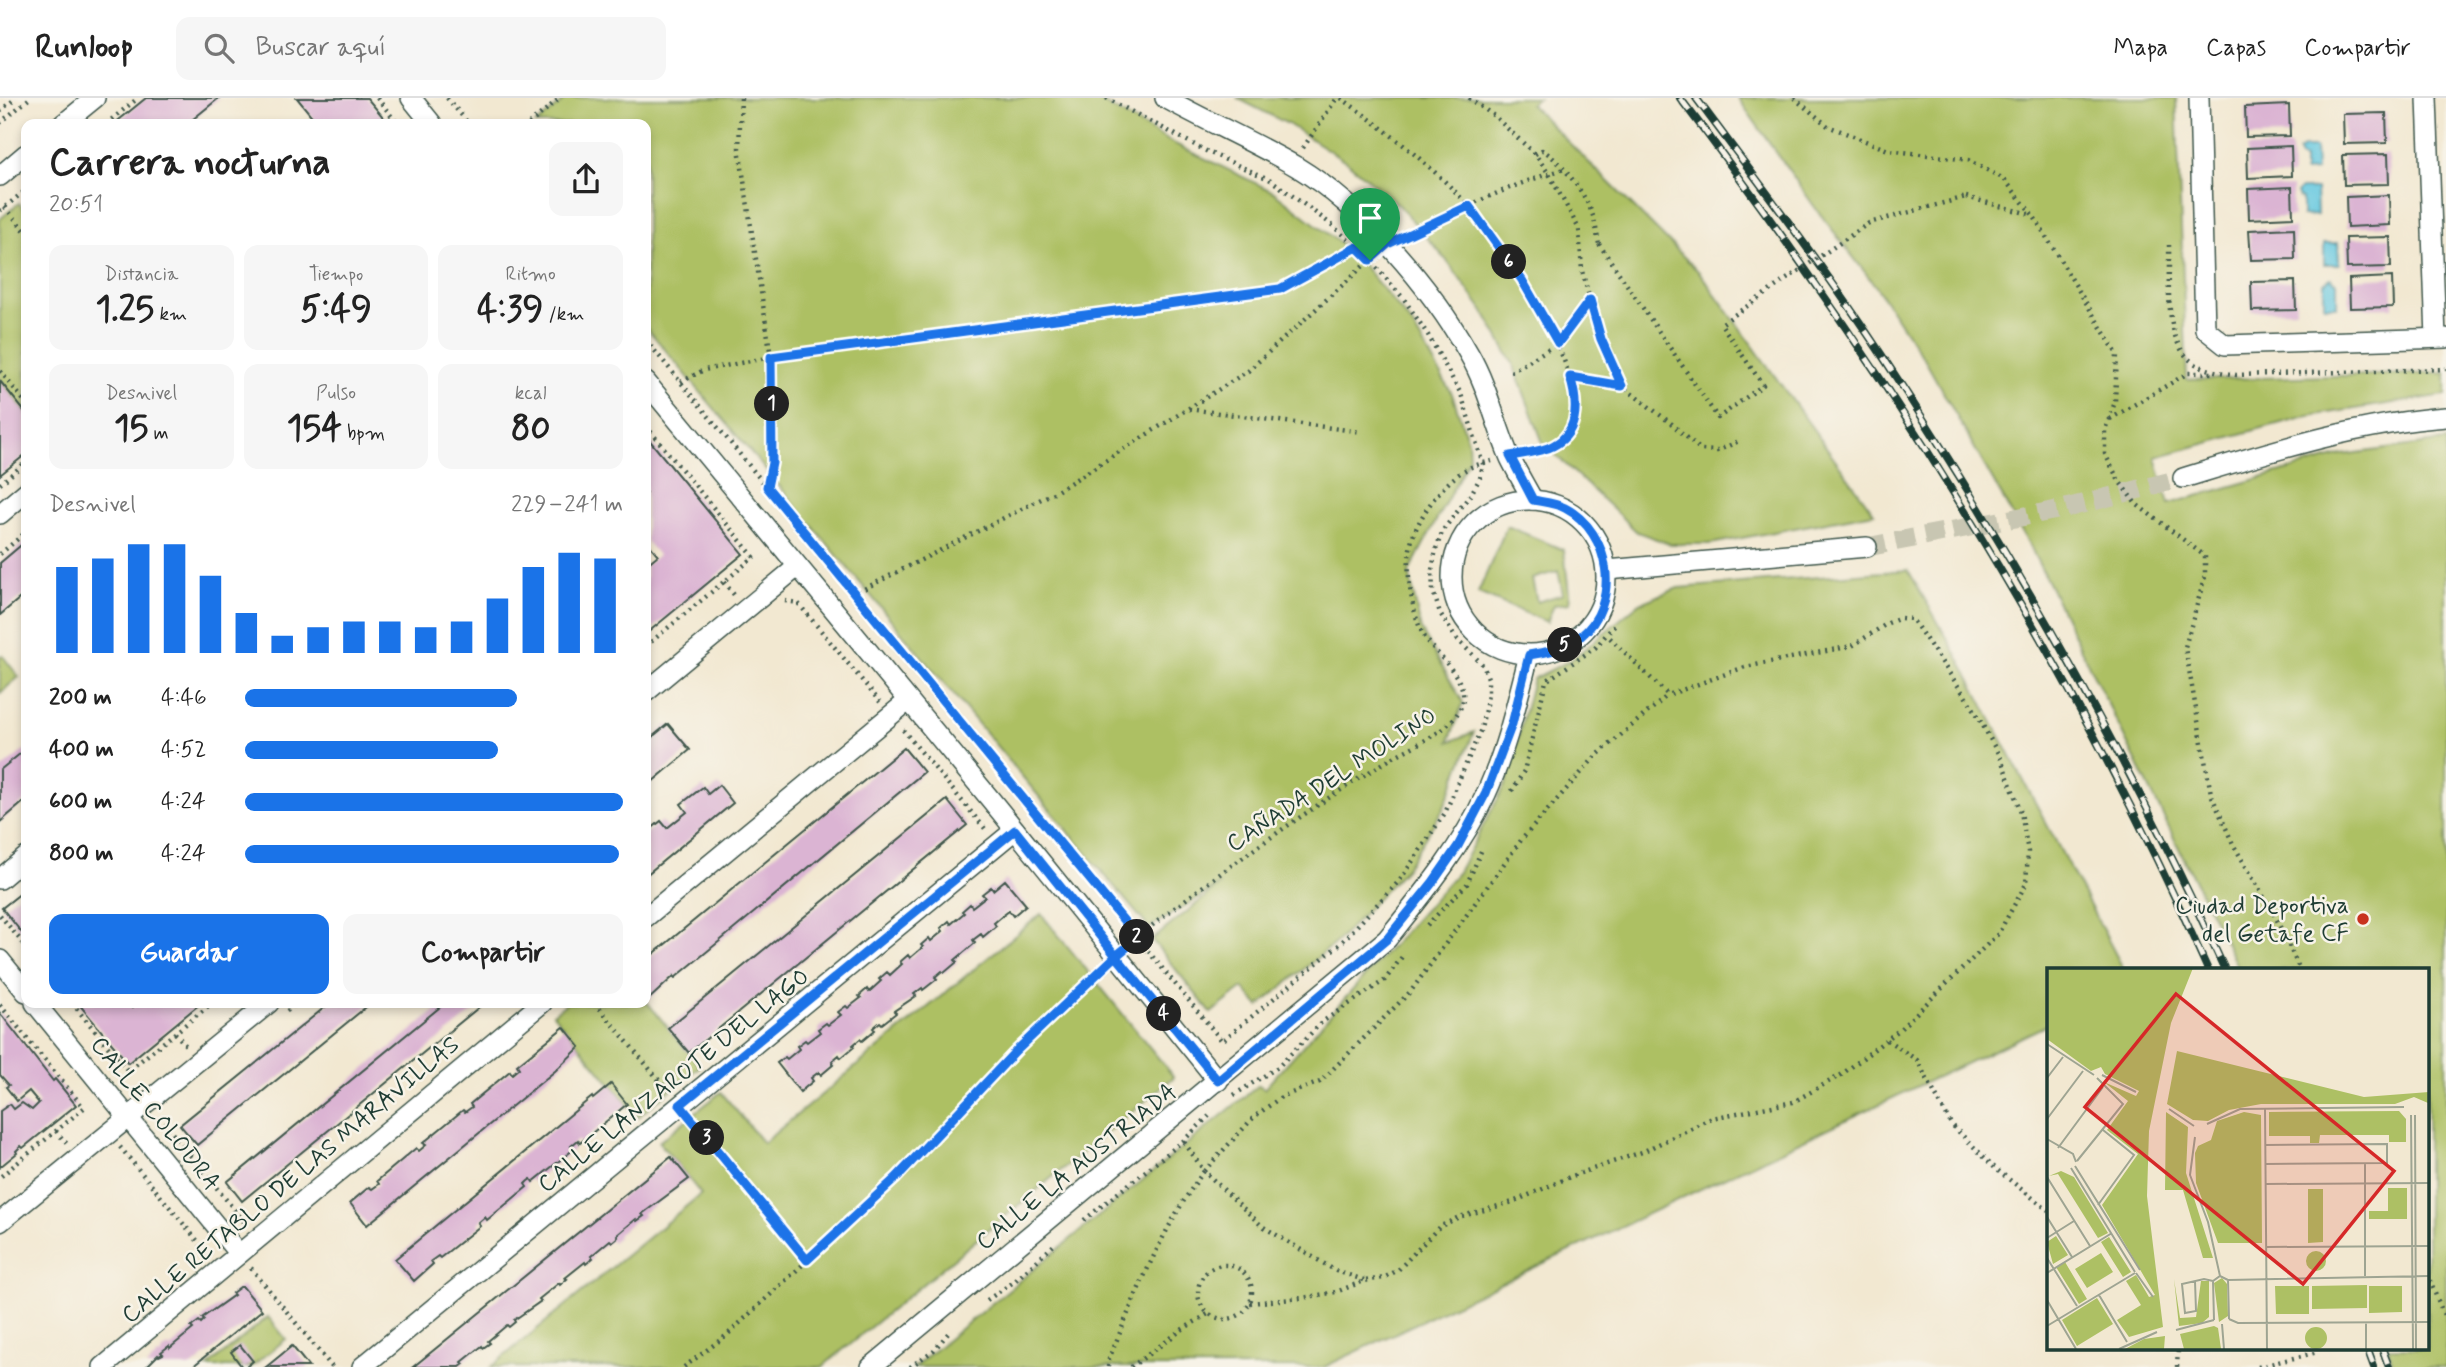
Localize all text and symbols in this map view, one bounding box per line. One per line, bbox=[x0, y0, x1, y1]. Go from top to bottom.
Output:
search box bbox=[176, 17, 666, 80]
text: Runloop bbox=[35, 26, 134, 70]
icon: search bbox=[200, 29, 238, 67]
text: Buscar aquí bbox=[256, 31, 386, 65]
text: Mapa bbox=[2113, 33, 2168, 64]
text: Capas bbox=[2206, 33, 2266, 64]
text: Compartir bbox=[2304, 33, 2411, 64]
text: Carrera nocturna bbox=[49, 139, 331, 188]
button: share bbox=[549, 142, 623, 216]
pin bbox=[1340, 188, 1400, 260]
text: 20:51 bbox=[49, 190, 103, 220]
icon: arrive bbox=[1351, 199, 1389, 237]
pin: 6 bbox=[1492, 244, 1526, 280]
text: 6 bbox=[1504, 249, 1513, 274]
text: Distancia bbox=[104, 262, 178, 287]
text: Tiempo bbox=[309, 262, 363, 287]
text: Ritmo bbox=[506, 262, 556, 287]
text: 1.25 bbox=[96, 287, 154, 333]
text: 5:49 bbox=[300, 287, 372, 333]
text: 4:39 bbox=[477, 287, 543, 333]
text: km bbox=[154, 302, 187, 327]
text: /km bbox=[543, 302, 584, 327]
text: Desnivel bbox=[105, 381, 177, 406]
text: Pulso bbox=[316, 381, 356, 406]
text: kcal bbox=[515, 381, 547, 406]
pin: 1 bbox=[754, 386, 790, 422]
text: 1 bbox=[767, 391, 776, 416]
text: 15 bbox=[114, 406, 148, 452]
text: 154 bbox=[287, 406, 342, 452]
text: 80 bbox=[511, 406, 551, 452]
text: m bbox=[148, 421, 169, 446]
text: bpm bbox=[342, 421, 385, 446]
text: Desnivel bbox=[49, 490, 136, 520]
text: 229–241 m bbox=[511, 490, 623, 520]
pin: 5 bbox=[1548, 628, 1582, 662]
text: 5 bbox=[1559, 632, 1570, 657]
text: 200 m bbox=[49, 683, 112, 713]
text: 4:46 bbox=[161, 683, 207, 713]
street label: CAÑADA DEL MOLINO bbox=[1221, 701, 1443, 860]
text: 400 m bbox=[49, 735, 114, 765]
text: 4:52 bbox=[161, 735, 206, 765]
text: 600 m bbox=[49, 787, 112, 817]
text: 4:24 bbox=[161, 787, 206, 817]
text: 800 m bbox=[49, 839, 113, 869]
text: 4:24 bbox=[161, 839, 206, 869]
place label: Ciudad Deportiva del Getafe CF bbox=[2175, 891, 2349, 950]
marker: Ciudad Deportiva del Getafe CF bbox=[2355, 911, 2371, 927]
button: Guardar bbox=[49, 914, 329, 994]
button: Compartir bbox=[343, 914, 623, 994]
pin: 2 bbox=[1120, 920, 1154, 954]
text: 2 bbox=[1132, 924, 1141, 949]
street label: CALLE LANZAROTE DEL LAGO bbox=[532, 962, 816, 1200]
inset map bbox=[2047, 968, 2428, 1350]
pin: 4 bbox=[1146, 996, 1182, 1032]
text: 4 bbox=[1158, 1001, 1169, 1026]
street label: CALLE RETABLO DE LAS MARAVILLAS bbox=[116, 1029, 466, 1331]
street label: CALLE COLODRA bbox=[83, 1030, 227, 1198]
street label: CALLE LA AUSTRIADA bbox=[970, 1077, 1184, 1258]
pin: 3 bbox=[690, 1121, 724, 1156]
text: 3 bbox=[702, 1125, 711, 1150]

